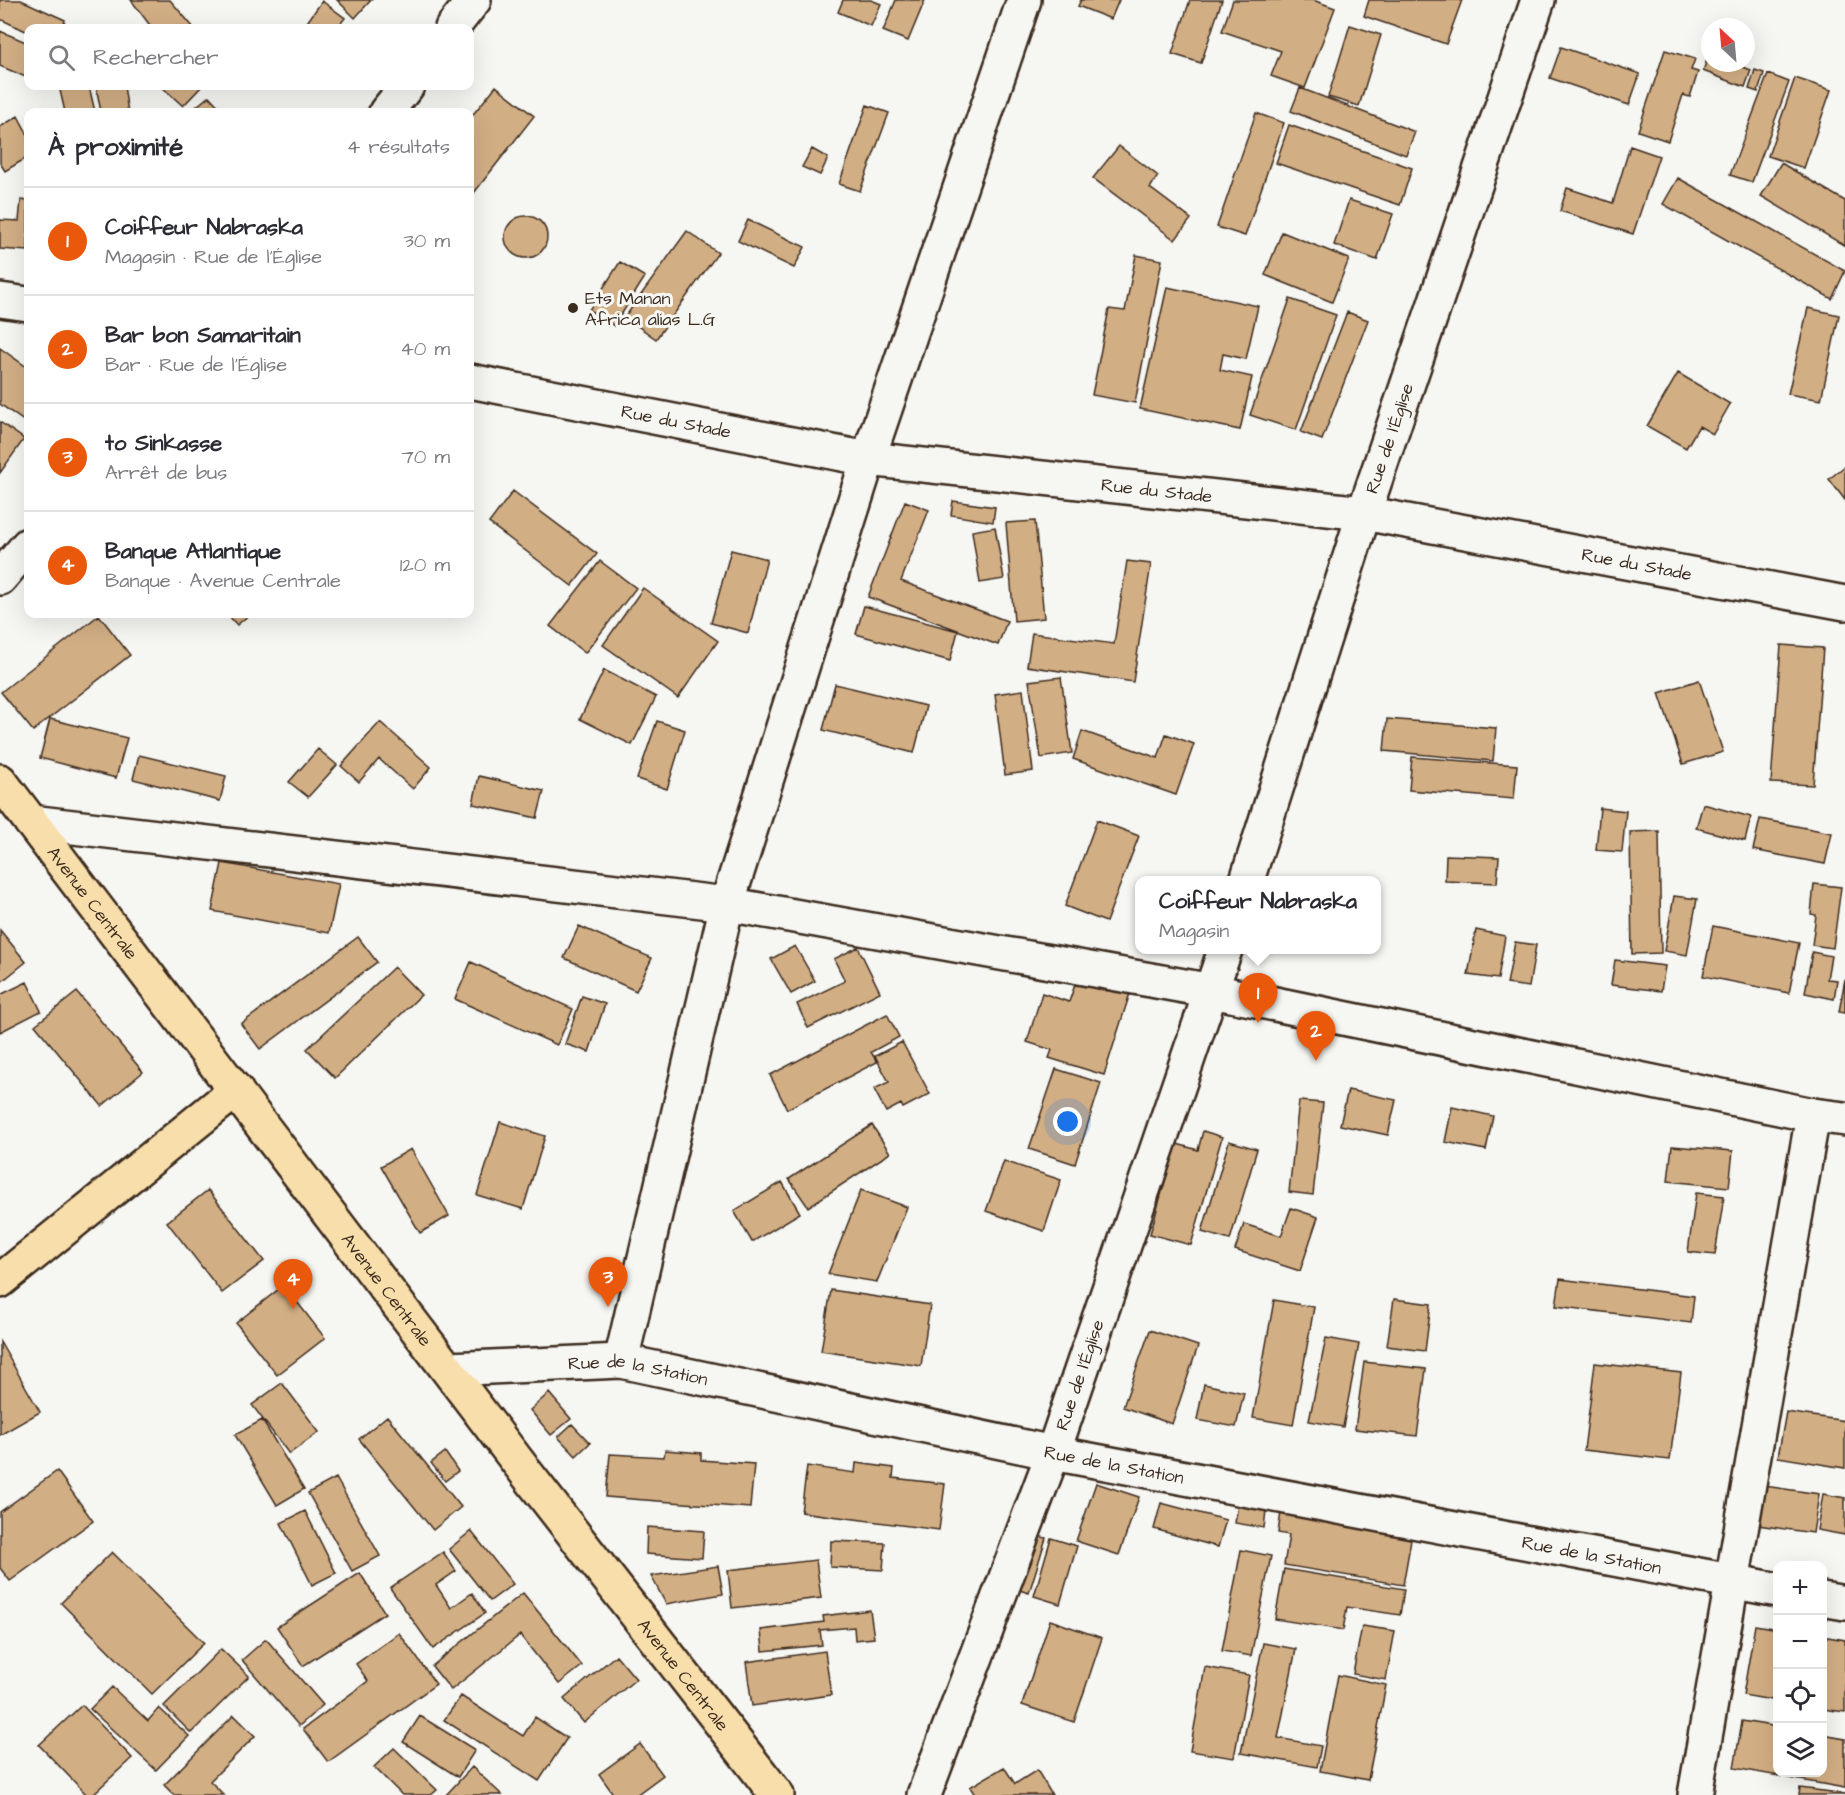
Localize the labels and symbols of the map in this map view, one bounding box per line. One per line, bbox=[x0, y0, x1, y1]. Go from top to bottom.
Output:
north arrow bbox=[1701, 18, 1755, 72]
place label: Ets Manan Africa alias L.G bbox=[585, 286, 716, 332]
marker: Ets Manan Africa alias L.G bbox=[566, 301, 580, 315]
street label: Rue de l'Église bbox=[1359, 380, 1420, 497]
street label: Rue du Stade bbox=[619, 399, 733, 445]
street label: Rue du Stade bbox=[1100, 472, 1214, 509]
street label: Rue du Stade bbox=[1580, 542, 1694, 587]
street label: Avenue Centrale bbox=[41, 841, 144, 965]
pin: 1 bbox=[1238, 974, 1278, 1023]
pin: 2 bbox=[1296, 1012, 1336, 1061]
your location bbox=[1053, 1107, 1082, 1136]
street label: Avenue Centrale bbox=[335, 1228, 438, 1352]
pin: 3 bbox=[588, 1258, 628, 1307]
pin: 4 bbox=[274, 1260, 312, 1309]
street label: Rue de l'Église bbox=[1050, 1316, 1111, 1434]
street label: Rue de la Station bbox=[568, 1348, 710, 1392]
street label: Rue de la Station bbox=[1042, 1439, 1186, 1490]
street label: Rue de la Station bbox=[1520, 1530, 1663, 1581]
street label: Avenue Centrale bbox=[631, 1614, 735, 1737]

